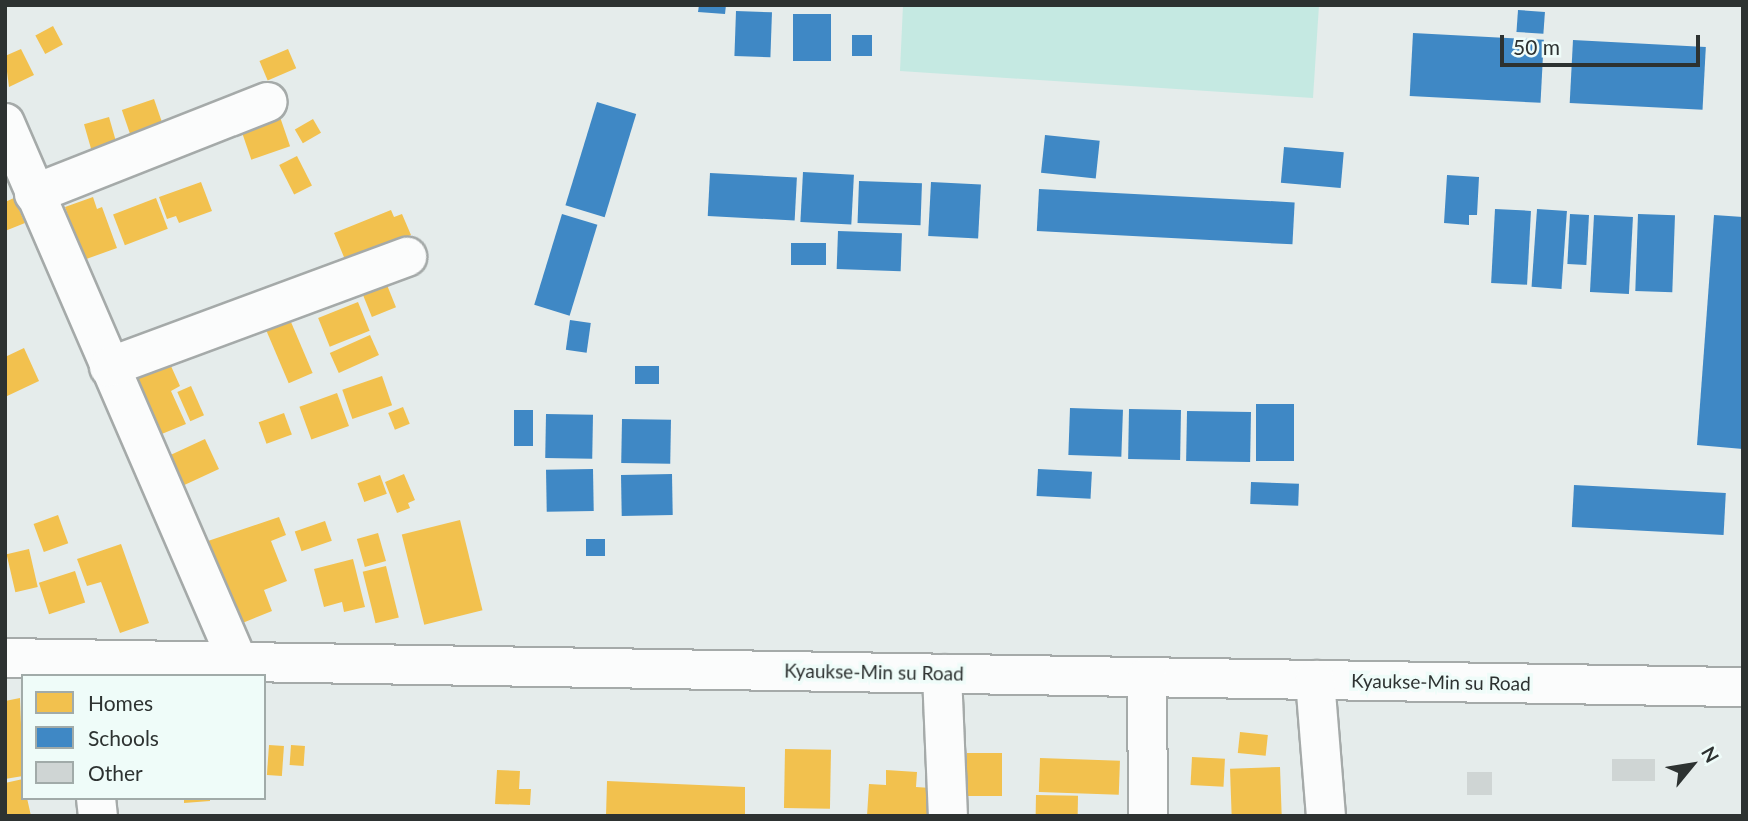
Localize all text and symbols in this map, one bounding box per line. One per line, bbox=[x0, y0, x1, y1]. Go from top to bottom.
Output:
scale bar bbox=[1503, 21, 1702, 65]
text: 50 m bbox=[1513, 34, 1560, 59]
street label: Kyaukse-Min su Road bbox=[784, 659, 964, 685]
street label: Kyaukse-Min su Road bbox=[1351, 669, 1531, 695]
legend bbox=[21, 674, 266, 800]
text: Homes bbox=[88, 690, 153, 715]
text: Schools bbox=[88, 725, 159, 750]
north arrow bbox=[1657, 730, 1727, 800]
text: N bbox=[1697, 742, 1724, 766]
text: Other bbox=[88, 760, 143, 785]

